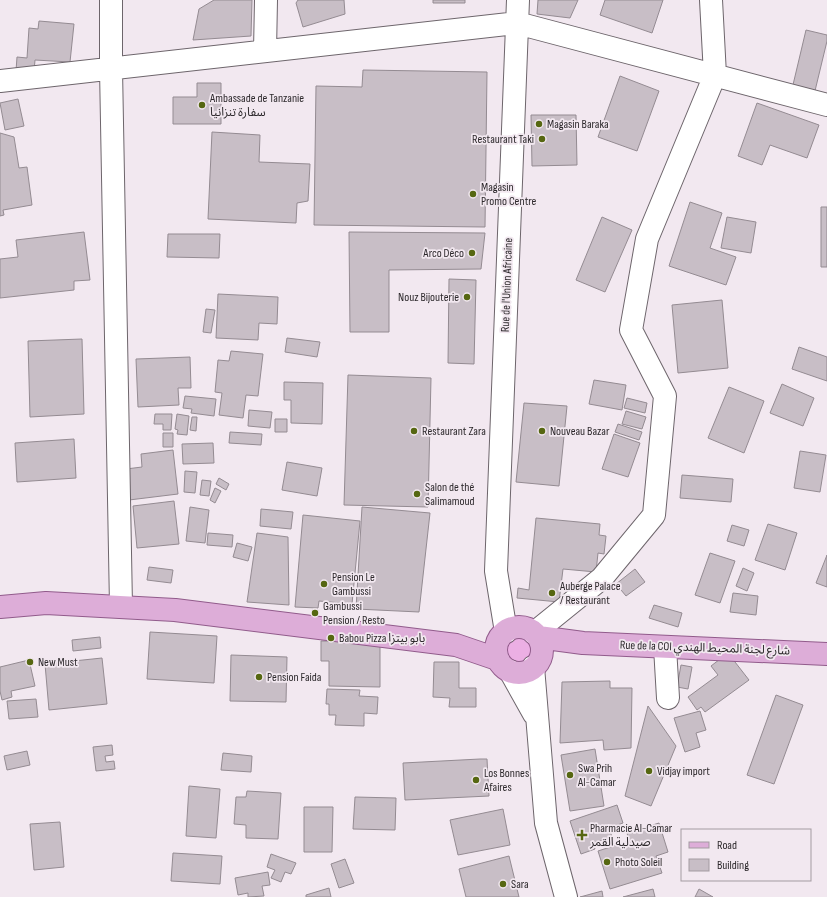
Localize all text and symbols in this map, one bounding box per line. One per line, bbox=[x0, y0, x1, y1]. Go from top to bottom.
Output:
place label: Ambassade de Tanzanie سفارة تنزانيا bbox=[209, 91, 304, 120]
marker: Ambassade de Tanzanie سفارة تنزانيا bbox=[197, 100, 207, 110]
place label: Magasin Baraka bbox=[547, 117, 609, 132]
marker: Magasin Baraka bbox=[534, 119, 544, 129]
place label: Restaurant Taki bbox=[472, 132, 534, 147]
marker: Restaurant Taki bbox=[537, 134, 547, 144]
place label: Magasin Promo Centre bbox=[481, 180, 537, 209]
marker: Magasin Promo Centre bbox=[468, 189, 478, 199]
street label: Rue de l'Union Africaine bbox=[498, 237, 516, 332]
place label: Arco Déco bbox=[422, 246, 464, 261]
marker: Arco Déco bbox=[467, 248, 477, 258]
place label: Nouz Bijouterie bbox=[398, 290, 459, 305]
marker: Nouz Bijouterie bbox=[462, 292, 472, 302]
place label: Restaurant Zara bbox=[422, 424, 486, 439]
place label: Nouveau Bazar bbox=[550, 424, 610, 439]
marker: Restaurant Zara bbox=[409, 426, 419, 436]
marker: Nouveau Bazar bbox=[537, 426, 547, 436]
place label: Salon de thé Salimamoud bbox=[425, 480, 475, 509]
marker: Salon de thé Salimamoud bbox=[412, 489, 422, 499]
place label: Pension Le Gambussi bbox=[332, 570, 375, 599]
marker: Pension Le Gambussi bbox=[319, 579, 329, 589]
place label: Auberge Palace / Restaurant bbox=[559, 579, 621, 608]
marker: Auberge Palace / Restaurant bbox=[547, 588, 557, 598]
place label: Gambussi Pension / Resto bbox=[323, 599, 385, 628]
marker: Gambussi Pension / Resto bbox=[310, 608, 320, 618]
place label: Babou Pizza بابو بيتزا bbox=[339, 631, 425, 646]
marker: Babou Pizza بابو بيتزا bbox=[326, 633, 336, 643]
street label: Rue de la COI شارع لجنة المحيط الهندي bbox=[620, 638, 790, 660]
place label: New Must bbox=[38, 655, 78, 670]
marker: New Must bbox=[25, 657, 35, 667]
place label: Pension Faida bbox=[267, 670, 322, 685]
marker: Pension Faida bbox=[254, 672, 264, 682]
place label: Swa Prih Al-Camar bbox=[577, 761, 617, 790]
place label: Vidjay import bbox=[657, 764, 710, 779]
place label: Los Bonnes Afaires bbox=[483, 766, 529, 795]
marker: Vidjay import bbox=[644, 766, 654, 776]
marker: Swa Prih Al-Camar bbox=[565, 770, 575, 780]
marker: Los Bonnes Afaires bbox=[471, 775, 481, 785]
place label: Pharmacie Al-Camar صيدلية القمر bbox=[589, 821, 673, 850]
legend bbox=[681, 829, 811, 881]
marker: Pharmacie Al-Camar صيدلية القمر bbox=[577, 830, 587, 840]
text: Road bbox=[717, 838, 737, 853]
place label: Photo Soleil bbox=[615, 855, 662, 870]
marker: Photo Soleil bbox=[602, 857, 612, 867]
text: Building bbox=[717, 858, 749, 873]
place label: Sara bbox=[511, 877, 529, 892]
marker: Sara bbox=[498, 879, 508, 889]

